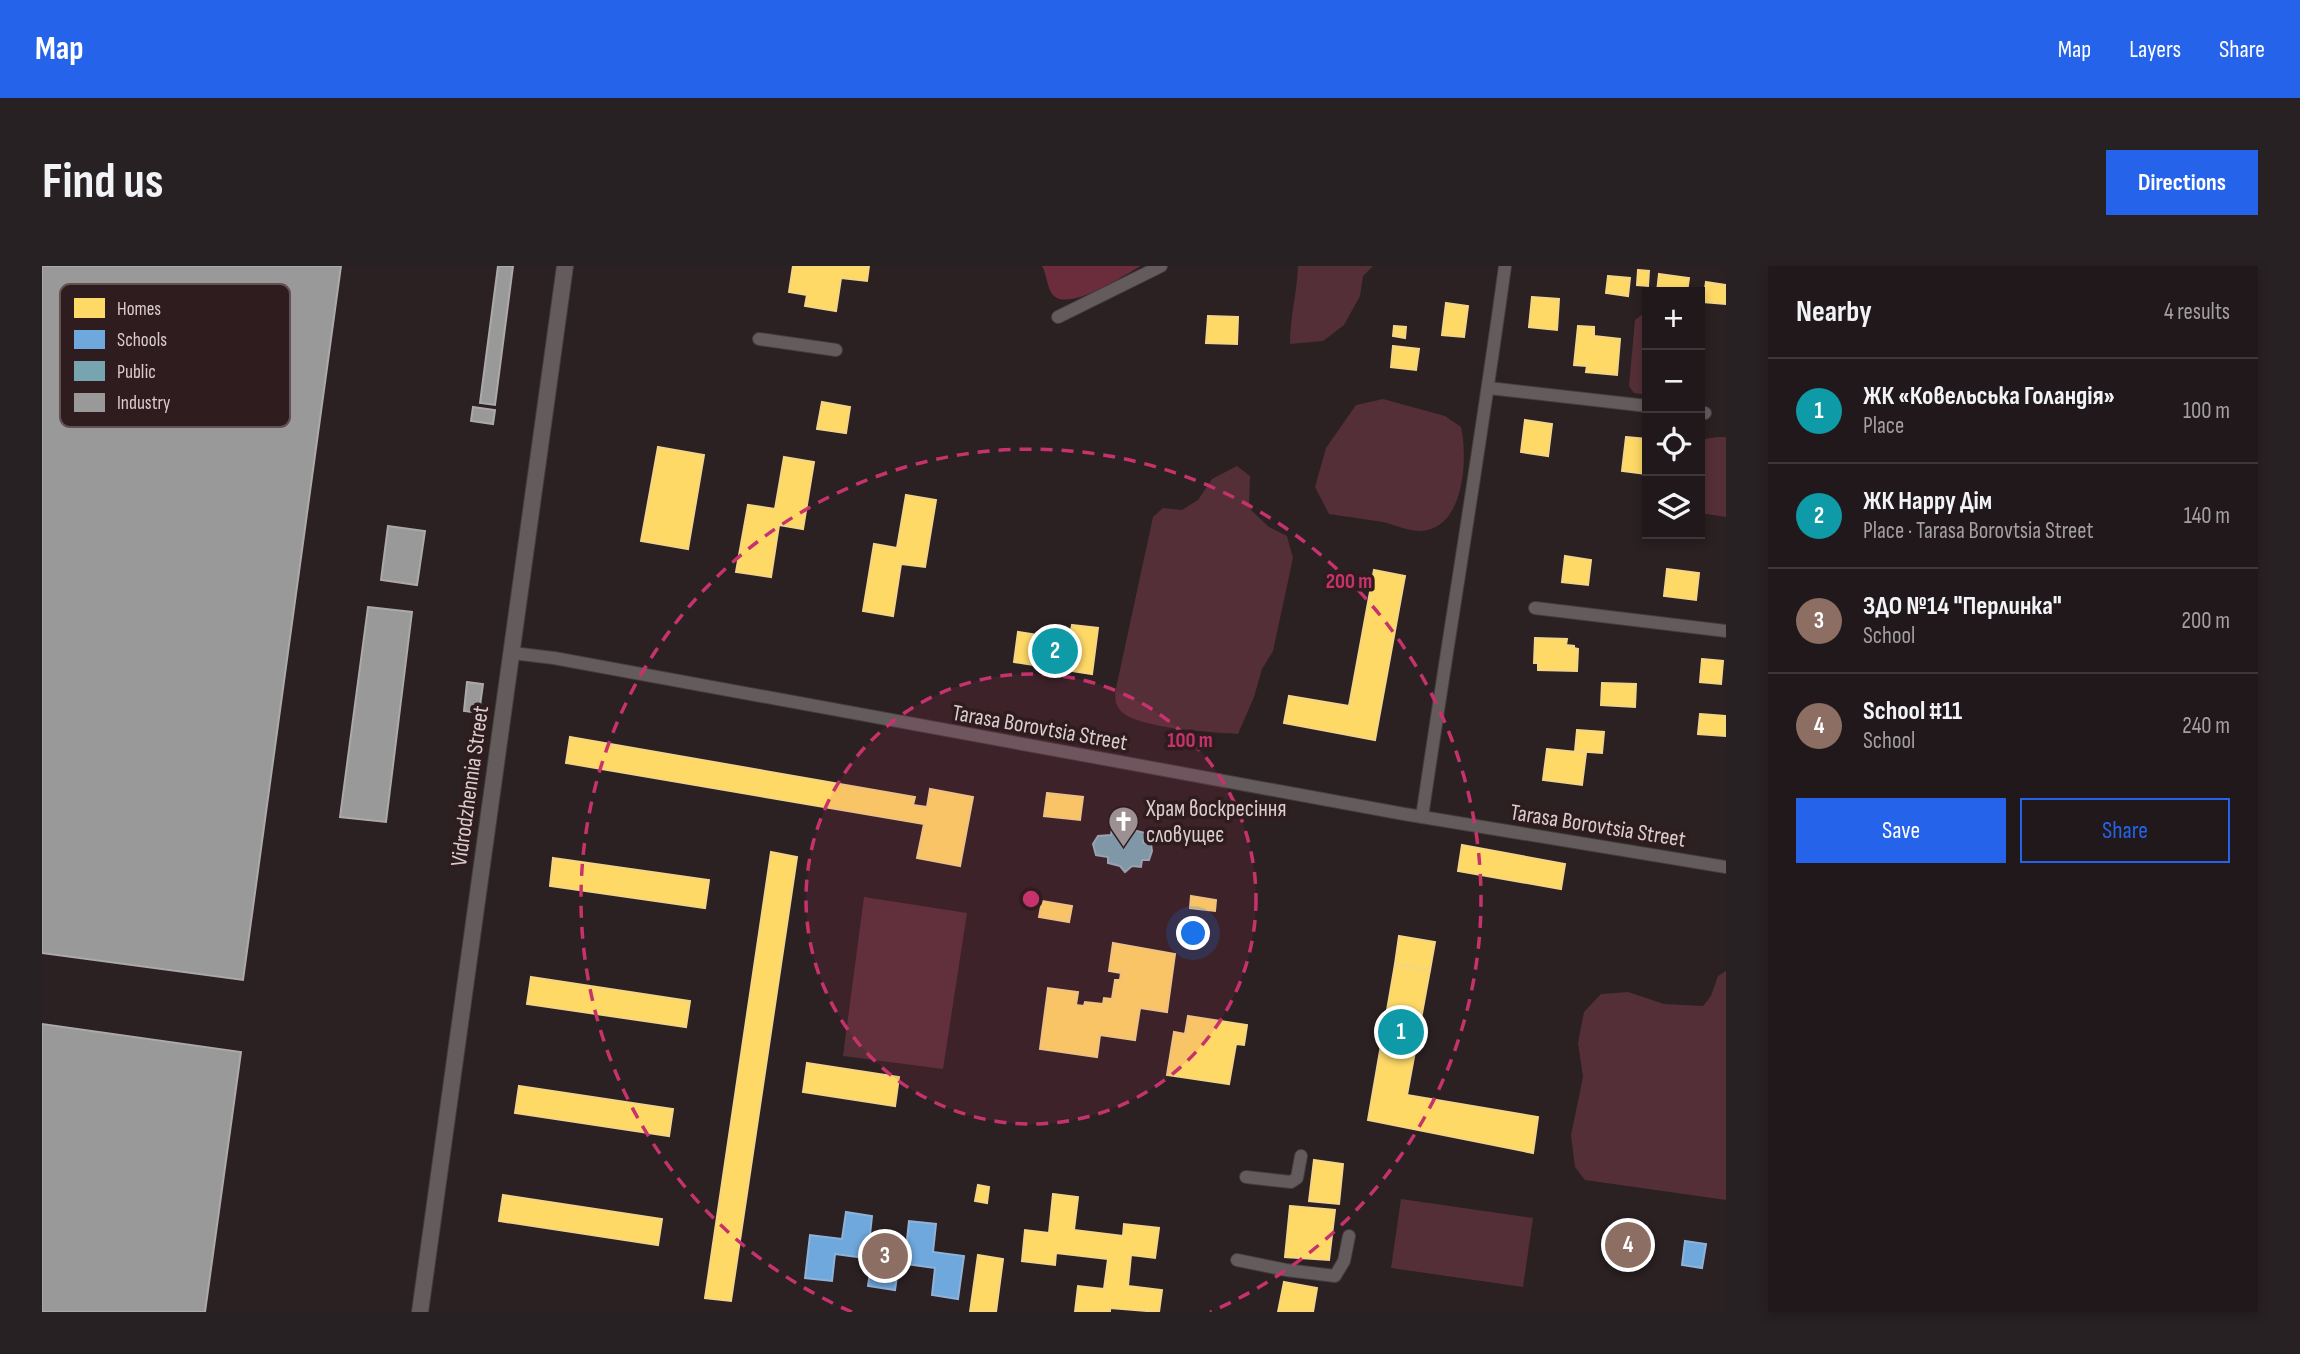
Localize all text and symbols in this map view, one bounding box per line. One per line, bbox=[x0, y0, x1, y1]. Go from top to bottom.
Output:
text: Map bbox=[35, 29, 84, 69]
text: Map bbox=[2058, 35, 2091, 64]
text: Layers bbox=[2129, 35, 2181, 64]
text: Share bbox=[2219, 35, 2265, 64]
button: Directions bbox=[2106, 150, 2258, 215]
text: Find us bbox=[42, 153, 164, 212]
legend bbox=[60, 284, 290, 427]
map controls bbox=[1642, 287, 1705, 539]
button: + bbox=[1642, 287, 1705, 350]
text: Nearby bbox=[1796, 294, 1872, 330]
text: Homes bbox=[117, 298, 161, 321]
text: 4 results bbox=[2164, 298, 2230, 326]
text: Schools bbox=[117, 329, 167, 352]
button: − bbox=[1642, 350, 1705, 413]
text: Public bbox=[117, 361, 156, 384]
text: ЖК «Ковельська Голандія» bbox=[1863, 381, 2115, 412]
text: Industry bbox=[117, 392, 171, 415]
text: 1 bbox=[1814, 397, 1824, 425]
text: 100 m bbox=[2183, 397, 2230, 425]
text: Place bbox=[1863, 412, 1904, 440]
button: locate bbox=[1642, 413, 1705, 476]
button: layers bbox=[1642, 476, 1705, 539]
text: ЖК Happy Дім bbox=[1863, 486, 1992, 517]
text: 2 bbox=[1814, 502, 1824, 530]
text: 140 m bbox=[2184, 502, 2230, 530]
text: Place · Tarasa Borovtsia Street bbox=[1863, 517, 2093, 545]
text: 200 m bbox=[1326, 569, 1372, 594]
text: ЗДО №14 "Перлинка" bbox=[1863, 591, 2062, 622]
text: 3 bbox=[1814, 607, 1824, 635]
text: 200 m bbox=[2182, 607, 2230, 635]
text: School bbox=[1863, 622, 1915, 650]
pin: 2 bbox=[1032, 625, 1078, 677]
text: School #11 bbox=[1863, 696, 1962, 727]
street label: Tarasa Borovtsia Street bbox=[950, 699, 1130, 757]
street label: Vidrodzhennia Street bbox=[445, 704, 495, 868]
text: 4 bbox=[1814, 712, 1824, 740]
text: 240 m bbox=[2182, 712, 2230, 740]
text: School bbox=[1863, 727, 1915, 755]
text: 100 m bbox=[1167, 728, 1213, 753]
place label: Храм воскресіння словущеє bbox=[1145, 795, 1286, 849]
street label: Tarasa Borovtsia Street bbox=[1508, 798, 1688, 854]
button: Save bbox=[1796, 798, 2006, 863]
button: Share bbox=[2020, 798, 2230, 863]
church icon: Храм воскресіння словущеє bbox=[1106, 804, 1140, 848]
centre of rings bbox=[1019, 887, 1043, 911]
your location bbox=[1176, 916, 1210, 950]
pin: 1 bbox=[1378, 1006, 1424, 1058]
pin: 4 bbox=[1605, 1219, 1651, 1271]
pin: 3 bbox=[862, 1230, 908, 1282]

